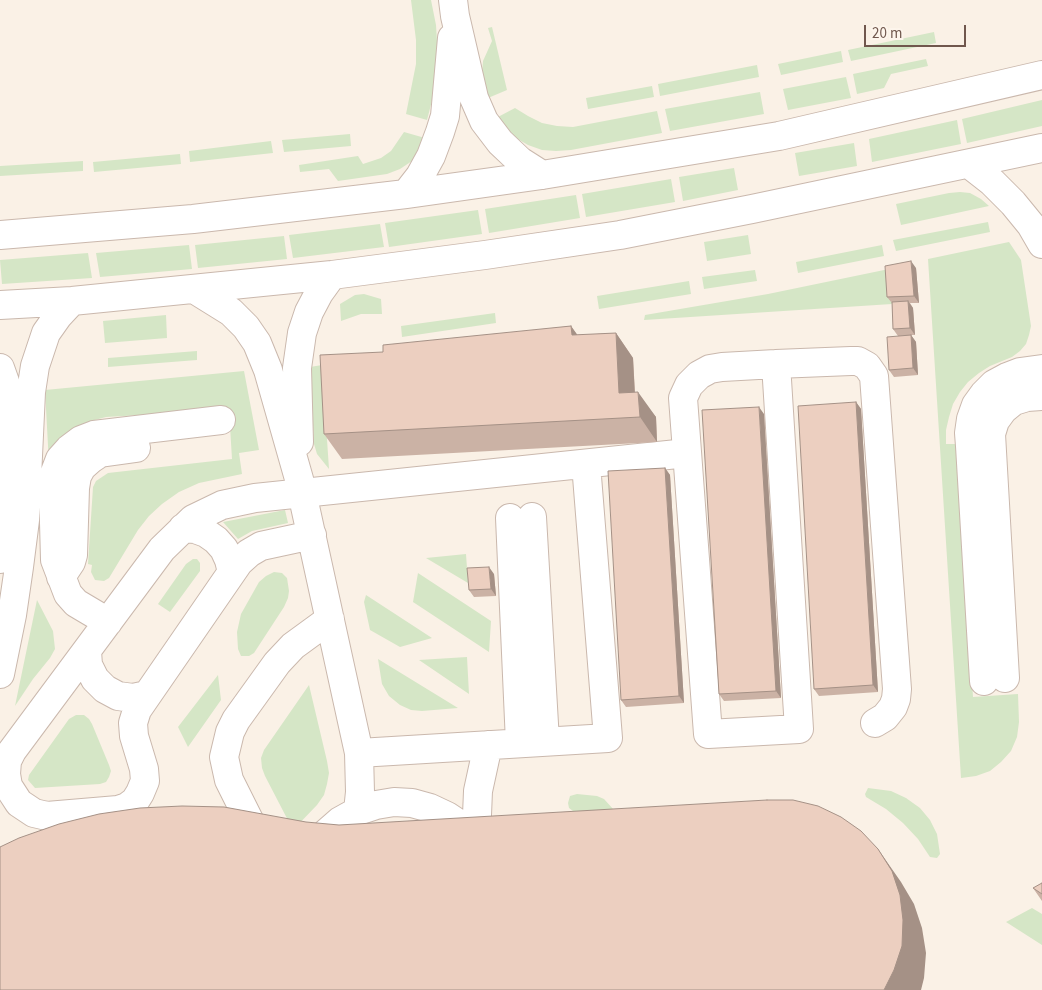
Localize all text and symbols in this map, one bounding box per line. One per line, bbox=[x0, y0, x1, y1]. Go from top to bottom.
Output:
scale bar bbox=[867, 15, 970, 47]
text: 20 m bbox=[872, 23, 902, 44]

